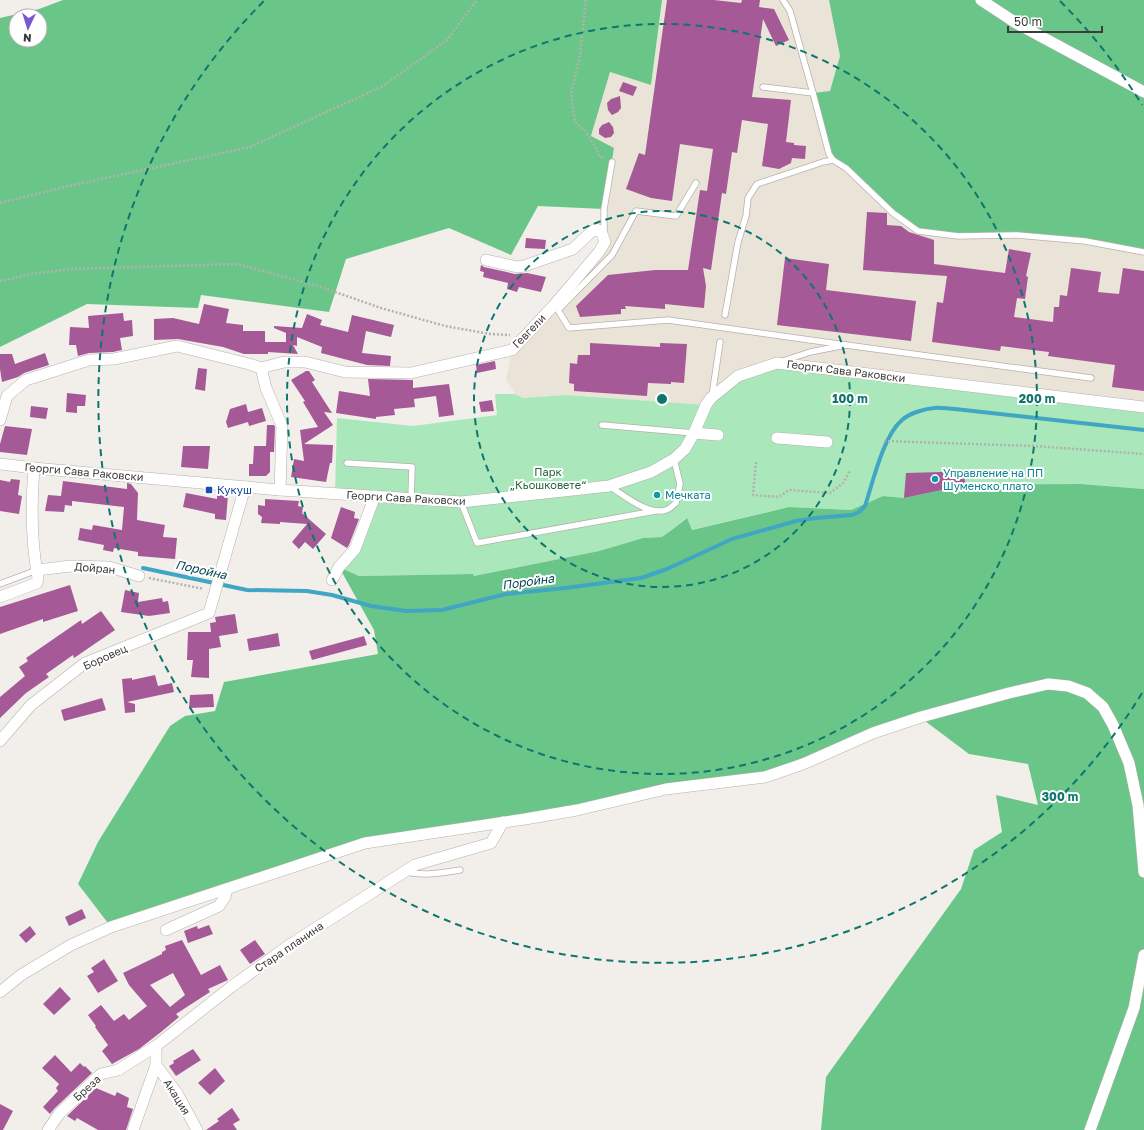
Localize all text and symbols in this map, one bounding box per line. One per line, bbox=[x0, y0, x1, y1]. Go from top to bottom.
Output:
north arrow bbox=[8, 8, 48, 48]
scale bar bbox=[1008, 8, 1102, 34]
text: 50 m bbox=[1014, 14, 1042, 29]
text: N bbox=[23, 32, 32, 45]
street label: Гевгели bbox=[509, 311, 548, 350]
street label: Георги Сава Раковски bbox=[786, 357, 906, 384]
text: 100 m bbox=[832, 391, 868, 406]
text: 200 m bbox=[1019, 391, 1055, 406]
centre of rings bbox=[655, 392, 669, 406]
street label: Георги Сава Раковски bbox=[24, 460, 144, 483]
park label: Парк „Кьошковете“ bbox=[510, 465, 586, 491]
place label: Управление на ПП Шуменско плато bbox=[943, 466, 1043, 492]
marker: Управление на ПП Шуменско плато bbox=[930, 474, 940, 484]
place label: Кукуш bbox=[217, 483, 252, 496]
marker: Кукуш bbox=[204, 485, 214, 495]
street label: Георги Сава Раковски bbox=[346, 488, 466, 507]
place label: Мечката bbox=[665, 488, 711, 501]
marker: Мечката bbox=[652, 490, 662, 500]
water label: Поройна bbox=[174, 557, 229, 583]
street label: Дойран bbox=[74, 559, 116, 576]
water label: Поройна bbox=[501, 570, 556, 593]
street label: Боровец bbox=[81, 641, 129, 672]
text: 300 m bbox=[1042, 789, 1078, 804]
street label: Стара планина bbox=[252, 919, 326, 974]
street label: Бреза bbox=[70, 1072, 103, 1103]
street label: Акация bbox=[161, 1076, 193, 1117]

